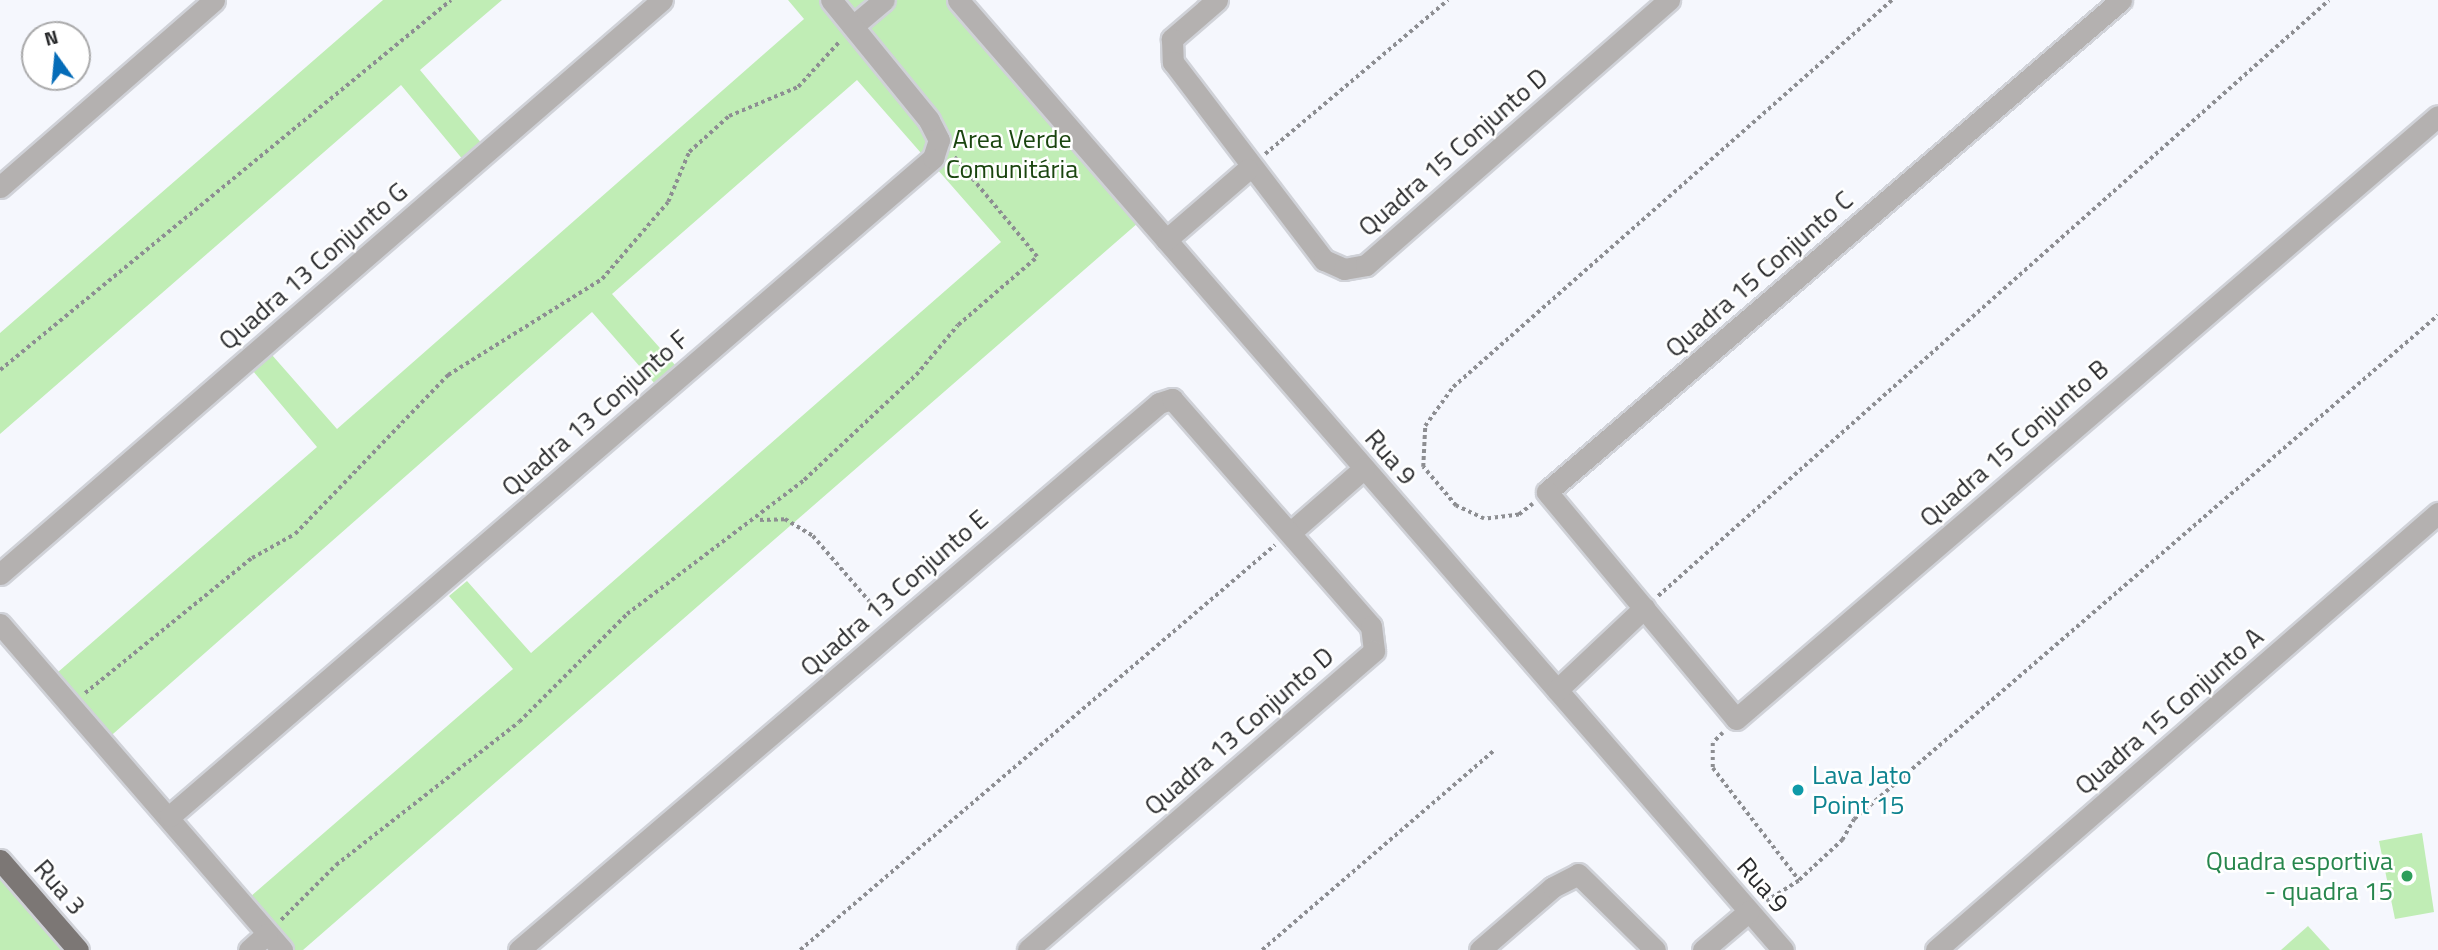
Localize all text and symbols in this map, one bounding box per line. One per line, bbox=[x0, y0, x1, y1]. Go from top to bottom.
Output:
north arrow bbox=[21, 21, 91, 91]
text: N bbox=[41, 21, 61, 53]
street label: Quadra 15 Conjunto D bbox=[1352, 61, 1554, 243]
park label: Area Verde Comunitária bbox=[946, 123, 1078, 184]
street label: Quadra 13 Conjunto G bbox=[212, 176, 414, 356]
street label: Quadra 15 Conjunto C bbox=[1659, 184, 1859, 364]
street label: Quadra 13 Conjunto F bbox=[495, 323, 695, 503]
street label: Quadra 15 Conjunto B bbox=[1913, 353, 2115, 533]
street label: Rua 9 bbox=[1359, 423, 1423, 491]
street label: Quadra 13 Conjunto E bbox=[794, 503, 994, 683]
street label: Quadra 15 Conjunto A bbox=[2068, 621, 2270, 801]
street label: Quadra 13 Conjunto D bbox=[1138, 640, 1340, 822]
place label: Lava Jato Point 15 bbox=[1812, 759, 1912, 820]
marker: Lava Jato Point 15 bbox=[1790, 782, 1806, 798]
place label: Quadra esportiva - quadra 15 bbox=[2206, 845, 2393, 906]
street label: Rua 9 bbox=[1731, 851, 1795, 919]
street label: Rua 3 bbox=[28, 853, 92, 921]
marker: Quadra esportiva - quadra 15 bbox=[2399, 868, 2415, 884]

